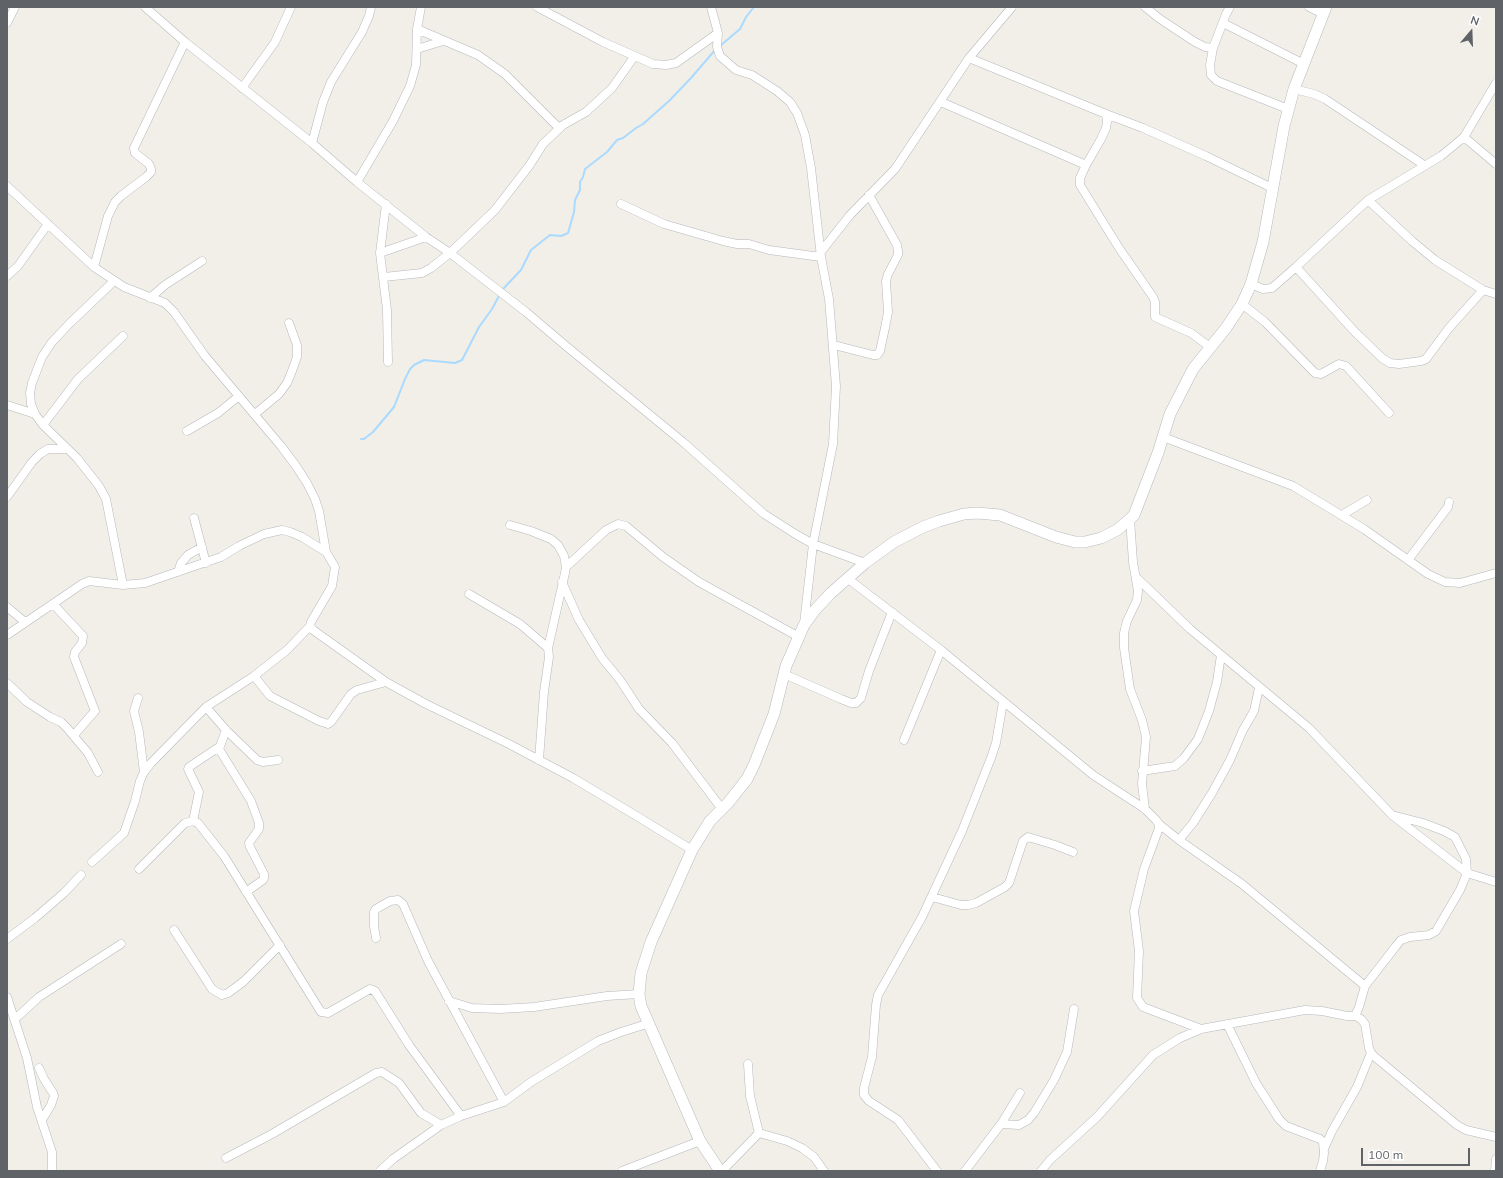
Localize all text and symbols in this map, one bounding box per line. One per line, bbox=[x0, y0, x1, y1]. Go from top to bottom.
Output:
north arrow bbox=[1451, 12, 1491, 52]
text: N bbox=[1469, 13, 1481, 29]
scale bar bbox=[1363, 1140, 1472, 1166]
text: 100 m bbox=[1368, 1147, 1403, 1162]

